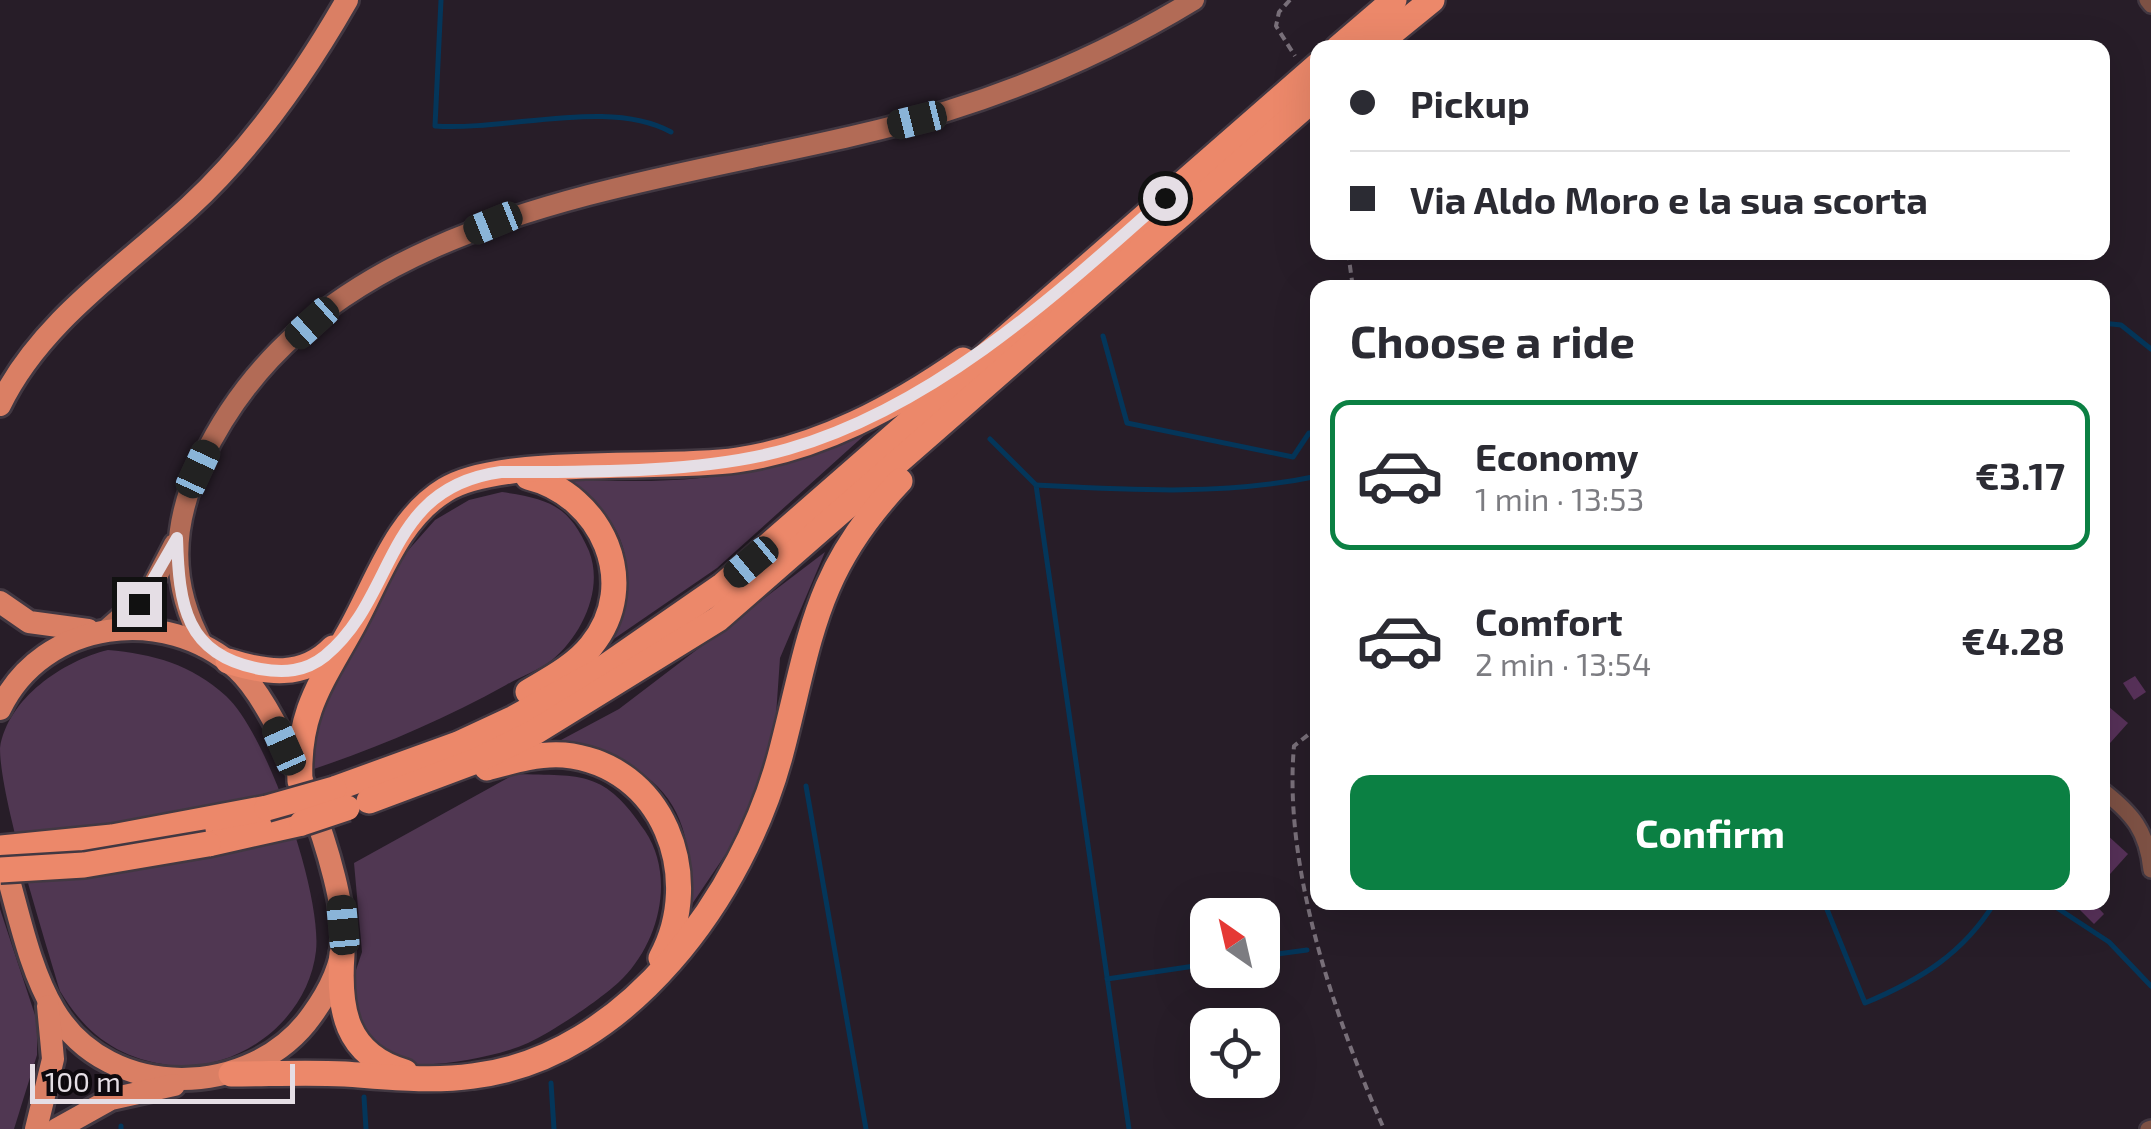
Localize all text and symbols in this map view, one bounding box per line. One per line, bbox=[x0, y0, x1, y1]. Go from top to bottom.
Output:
text: Pickup bbox=[1410, 80, 1530, 126]
car bbox=[884, 98, 950, 142]
route start bbox=[1143, 176, 1188, 221]
text: Via Aldo Moro e la sua scorta bbox=[1410, 176, 1928, 222]
car bbox=[460, 198, 526, 248]
car bbox=[280, 292, 344, 354]
text: Choose a ride bbox=[1350, 313, 1635, 367]
icon: car bbox=[1355, 430, 1445, 520]
text: Economy bbox=[1475, 433, 1639, 479]
car bbox=[172, 435, 224, 503]
text: €3.17 bbox=[1975, 452, 2065, 498]
text: 1 min · 13:53 bbox=[1475, 479, 1644, 517]
car bbox=[718, 531, 784, 593]
route end bbox=[117, 582, 162, 627]
icon: car bbox=[1355, 595, 1445, 685]
text: Comfort bbox=[1475, 598, 1623, 644]
text: €4.28 bbox=[1961, 617, 2065, 663]
text: 2 min · 13:54 bbox=[1475, 644, 1651, 682]
car bbox=[258, 712, 310, 780]
button: Confirm bbox=[1350, 775, 2070, 890]
car bbox=[325, 894, 361, 956]
north arrow bbox=[1190, 898, 1280, 988]
map controls bbox=[1190, 898, 1280, 1098]
button: locate bbox=[1190, 1008, 1280, 1098]
scale bar bbox=[30, 1059, 295, 1104]
text: 100 m bbox=[45, 1064, 121, 1098]

